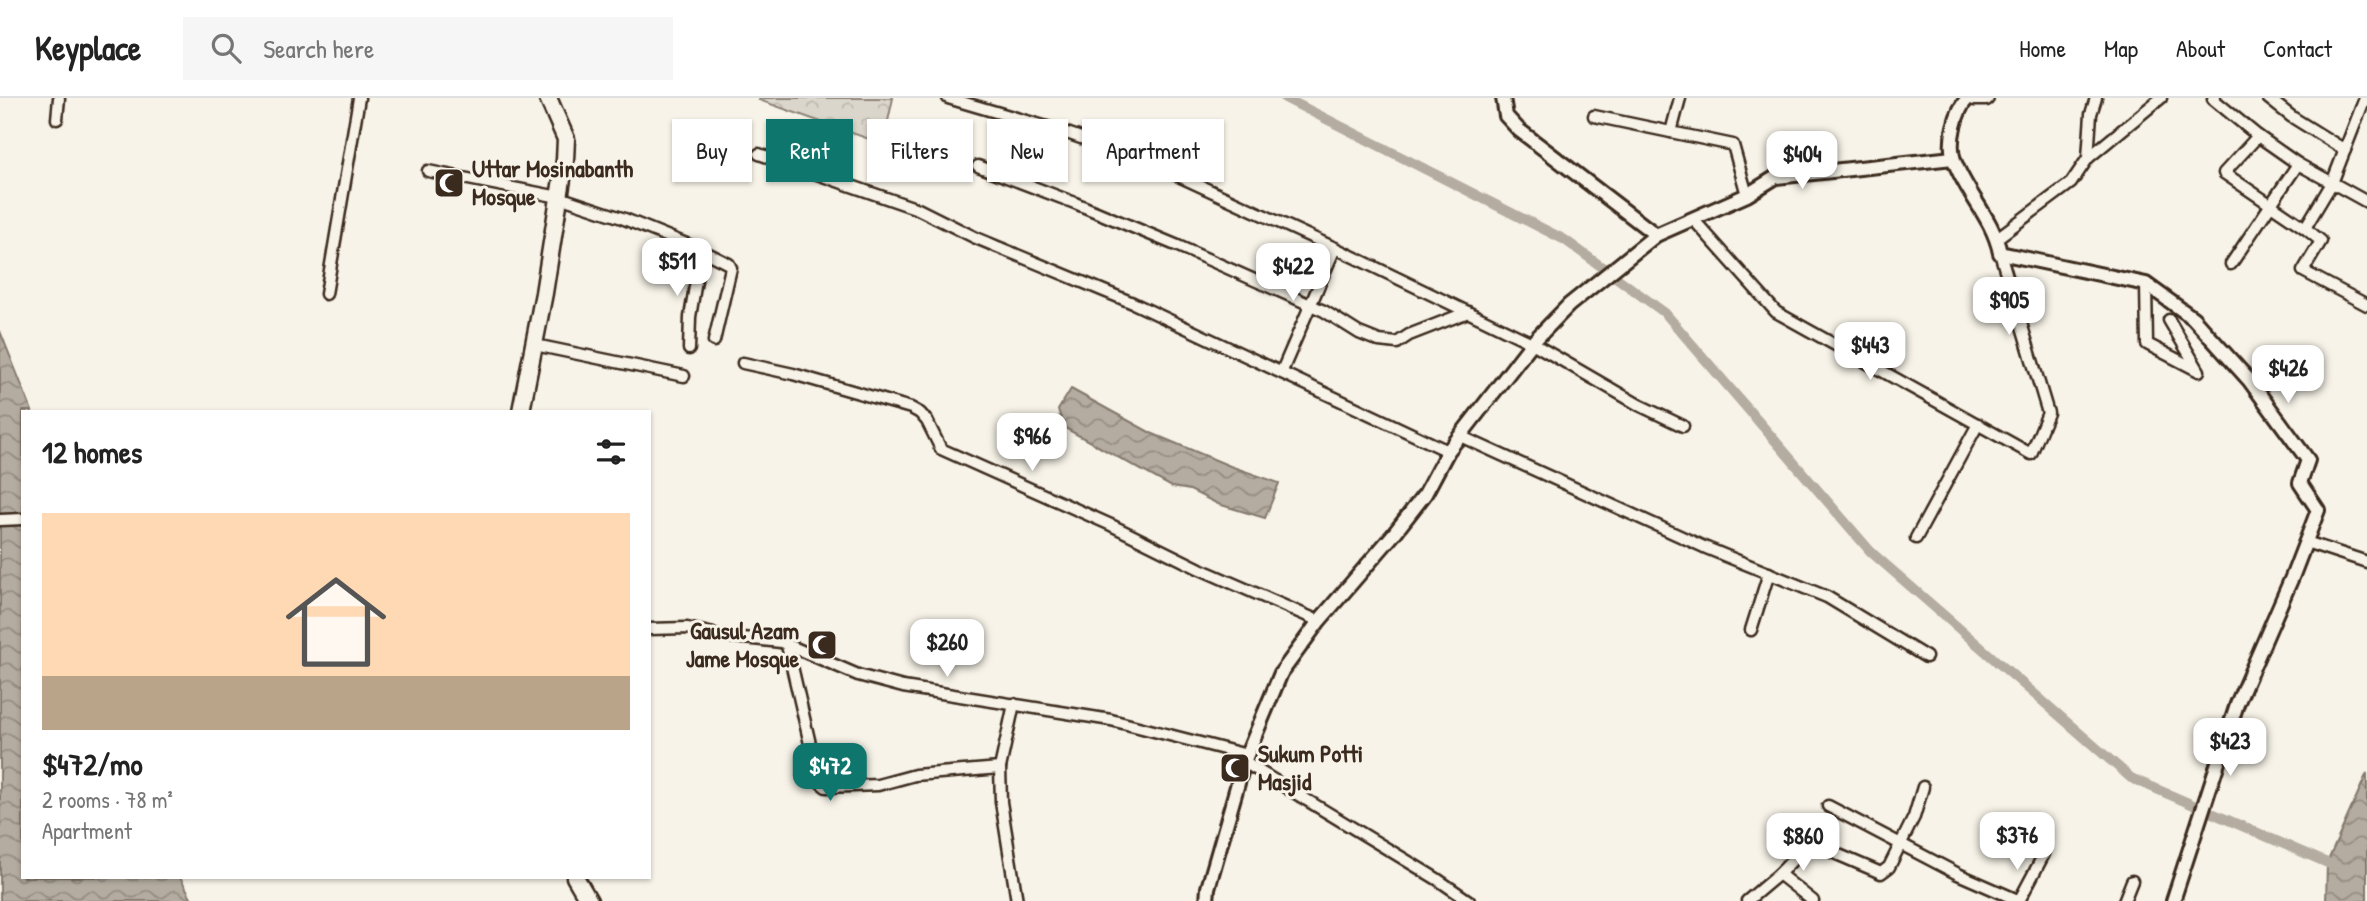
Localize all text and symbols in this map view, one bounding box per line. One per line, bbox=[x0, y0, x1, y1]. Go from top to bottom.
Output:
search box bbox=[183, 17, 673, 80]
text: Keyplace bbox=[35, 26, 141, 70]
icon: search bbox=[207, 29, 245, 67]
text: Search here bbox=[263, 31, 374, 66]
text: Home bbox=[2019, 32, 2066, 64]
text: Map bbox=[2104, 32, 2138, 64]
text: About bbox=[2176, 32, 2225, 64]
text: Contact bbox=[2263, 32, 2332, 64]
chip: Buy bbox=[672, 119, 752, 182]
chip: Rent bbox=[766, 119, 853, 182]
chip: Filters bbox=[867, 119, 973, 182]
chip: New bbox=[987, 119, 1068, 182]
chip: Apartment bbox=[1082, 119, 1224, 182]
pin: $404 bbox=[1761, 132, 1843, 191]
text: $404 bbox=[1782, 138, 1822, 169]
place label: Uttar Mosinabanth Mosque bbox=[472, 152, 633, 213]
mosque icon: Uttar Mosinabanth Mosque bbox=[432, 166, 466, 200]
pin: $511 bbox=[636, 238, 718, 298]
pin: $422 bbox=[1252, 244, 1334, 303]
text: $511 bbox=[658, 245, 696, 276]
text: $422 bbox=[1272, 250, 1314, 281]
pin: $905 bbox=[1968, 278, 2050, 337]
text: $905 bbox=[1989, 284, 2029, 315]
pin: $443 bbox=[1829, 322, 1911, 382]
text: $443 bbox=[1850, 329, 1890, 360]
pin: $426 bbox=[2247, 345, 2329, 405]
text: $426 bbox=[2268, 352, 2308, 383]
pin: $966 bbox=[991, 414, 1073, 473]
text: $966 bbox=[1013, 420, 1051, 451]
text: 12 homes bbox=[42, 432, 142, 472]
icon: filters bbox=[592, 433, 630, 471]
icon: home bbox=[273, 559, 399, 685]
place label: Gausul Azam Jame Mosque bbox=[686, 614, 799, 675]
pin: $260 bbox=[906, 620, 988, 679]
text: $260 bbox=[926, 626, 968, 657]
mosque icon: Gausul Azam Jame Mosque bbox=[805, 628, 839, 662]
pin: $423 bbox=[2189, 718, 2271, 778]
text: $423 bbox=[2209, 725, 2251, 756]
place label: Sukum Potti Masjid bbox=[1258, 737, 1363, 797]
text: $472/mo bbox=[42, 744, 143, 784]
pin: $472 bbox=[789, 744, 871, 803]
text: $472 bbox=[809, 750, 851, 781]
mosque icon: Sukum Potti Masjid bbox=[1218, 751, 1252, 785]
text: 2 rooms · 78 m² bbox=[42, 784, 173, 815]
pin: $376 bbox=[1976, 812, 2058, 872]
pin: $860 bbox=[1762, 814, 1844, 873]
text: Apartment bbox=[42, 815, 132, 846]
text: $376 bbox=[1996, 819, 2038, 850]
text: $860 bbox=[1782, 820, 1824, 851]

